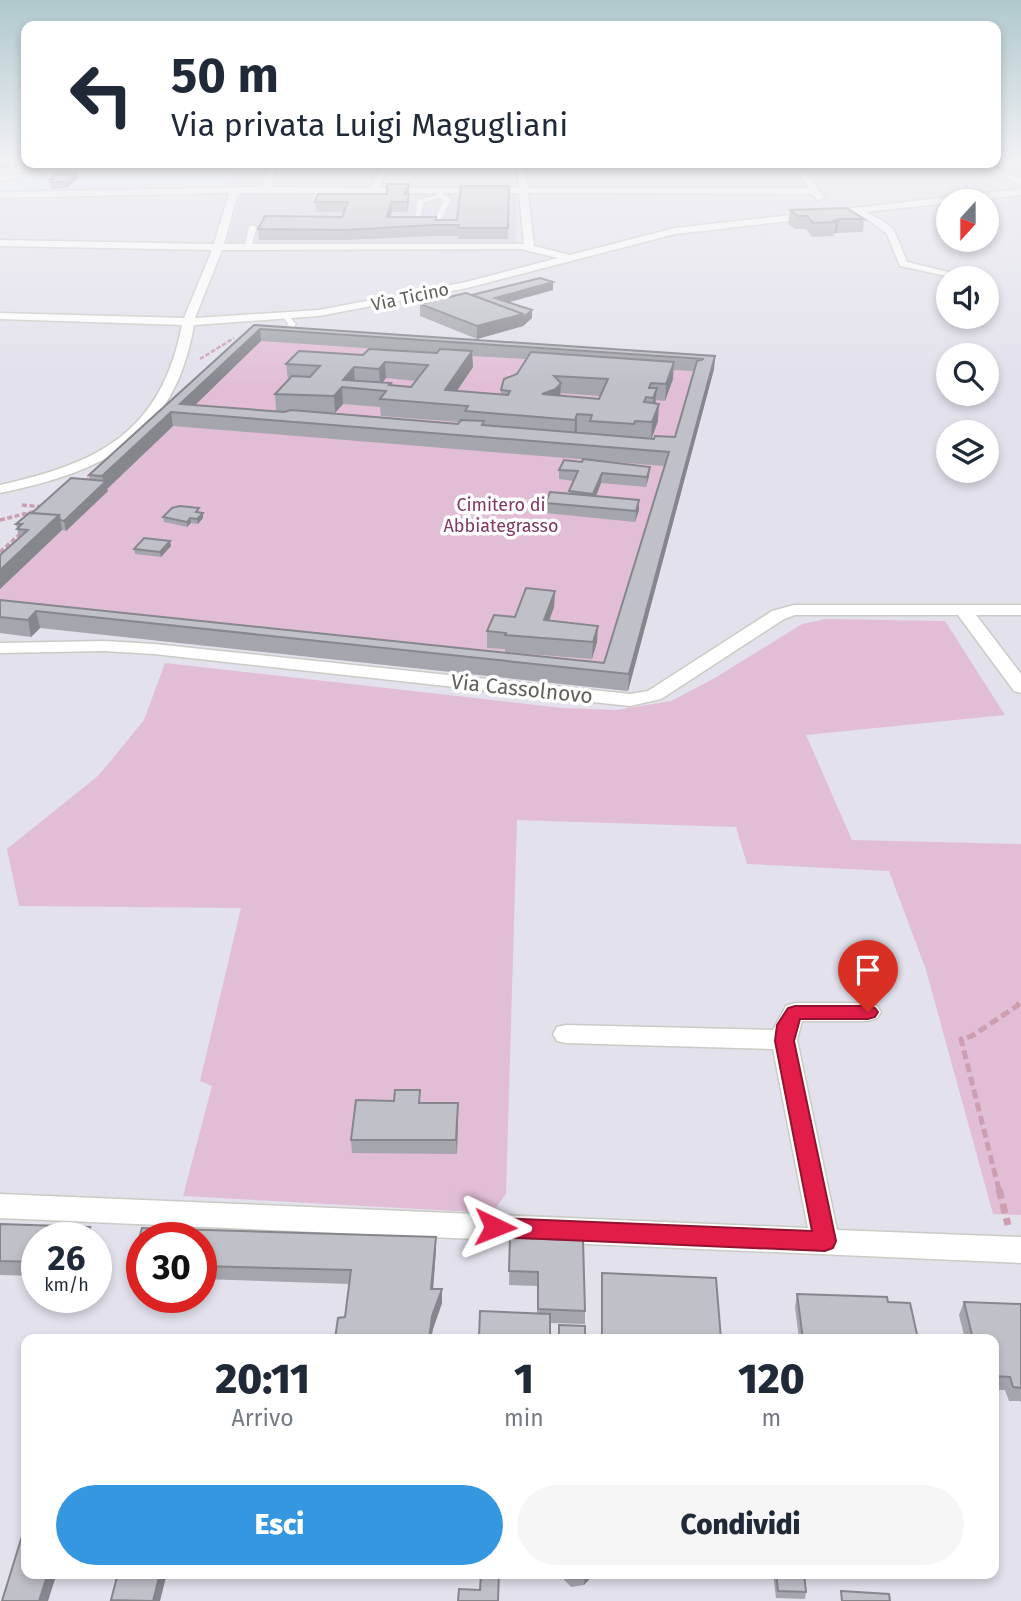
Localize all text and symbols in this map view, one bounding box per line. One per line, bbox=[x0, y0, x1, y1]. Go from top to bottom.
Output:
text: 50 m bbox=[171, 46, 279, 105]
icon: left bbox=[56, 49, 147, 140]
text: Via privata Luigi Magugliani bbox=[171, 106, 568, 144]
north arrow bbox=[936, 189, 999, 252]
map controls bbox=[936, 189, 999, 483]
button: sound bbox=[936, 266, 999, 329]
street label: Via Ticino bbox=[369, 278, 451, 316]
button: search bbox=[936, 343, 999, 406]
button: layers bbox=[936, 420, 999, 483]
park label: Cimitero di Abbiategrasso bbox=[443, 494, 559, 537]
street label: Via Cassolnovo bbox=[450, 669, 594, 709]
pin bbox=[838, 940, 898, 1012]
icon: arrive bbox=[849, 951, 887, 989]
position arrow bbox=[458, 1190, 532, 1264]
speed limit sign: 30 bbox=[126, 1222, 217, 1313]
text: 26 bbox=[48, 1237, 85, 1279]
text: km/h bbox=[44, 1274, 89, 1296]
text: 20:11 bbox=[215, 1354, 310, 1404]
text: 1 bbox=[514, 1354, 534, 1404]
text: 120 bbox=[738, 1354, 805, 1404]
text: Arrivo bbox=[231, 1404, 294, 1432]
text: min bbox=[504, 1404, 544, 1432]
text: m bbox=[762, 1404, 781, 1432]
button: Esci bbox=[56, 1485, 503, 1565]
button: Condividi bbox=[517, 1485, 964, 1565]

